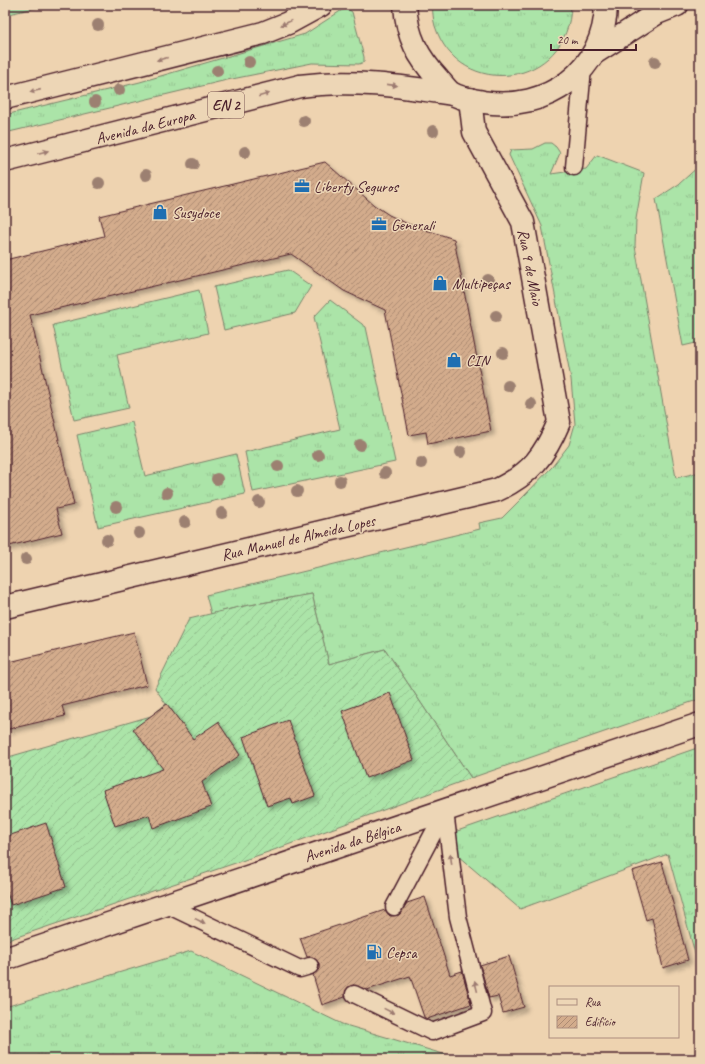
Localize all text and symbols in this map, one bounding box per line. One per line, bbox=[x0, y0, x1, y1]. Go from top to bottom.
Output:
one-way arrow bbox=[281, 20, 292, 26]
scale bar bbox=[551, 26, 636, 52]
text: 20 m bbox=[557, 32, 579, 48]
one-way arrow bbox=[155, 57, 168, 63]
one-way arrow bbox=[386, 82, 398, 88]
one-way arrow bbox=[29, 88, 42, 94]
road number: EN 2 bbox=[208, 92, 244, 118]
one-way arrow bbox=[258, 92, 270, 98]
street label: Avenida da Europa bbox=[94, 105, 198, 149]
one-way arrow bbox=[37, 148, 49, 154]
office icon: Liberty Seguros bbox=[293, 177, 311, 195]
place label: Liberty Seguros bbox=[314, 177, 399, 197]
shop icon: Susydoce bbox=[151, 203, 169, 221]
place label: Susydoce bbox=[172, 203, 221, 223]
office icon: Generali bbox=[370, 215, 388, 233]
place label: Generali bbox=[391, 215, 436, 235]
street label: Rua 9 de Maio bbox=[513, 227, 547, 308]
shop icon: Multipeças bbox=[431, 274, 449, 292]
place label: Multipeças bbox=[452, 274, 511, 294]
shop icon: CIN bbox=[445, 351, 463, 369]
place label: CIN bbox=[466, 351, 492, 371]
street label: Rua Manuel de Almeida Lopes bbox=[219, 510, 379, 565]
street label: Avenida da Bélgica bbox=[302, 817, 404, 867]
one-way arrow bbox=[448, 853, 454, 865]
one-way arrow bbox=[195, 918, 206, 924]
fuel station icon: Cepsa bbox=[365, 943, 383, 961]
place label: Cepsa bbox=[386, 943, 418, 963]
one-way arrow bbox=[473, 980, 479, 992]
legend bbox=[549, 986, 679, 1038]
text: Rua bbox=[585, 994, 602, 1010]
one-way arrow bbox=[383, 1008, 395, 1014]
text: Edifício bbox=[585, 1014, 617, 1030]

